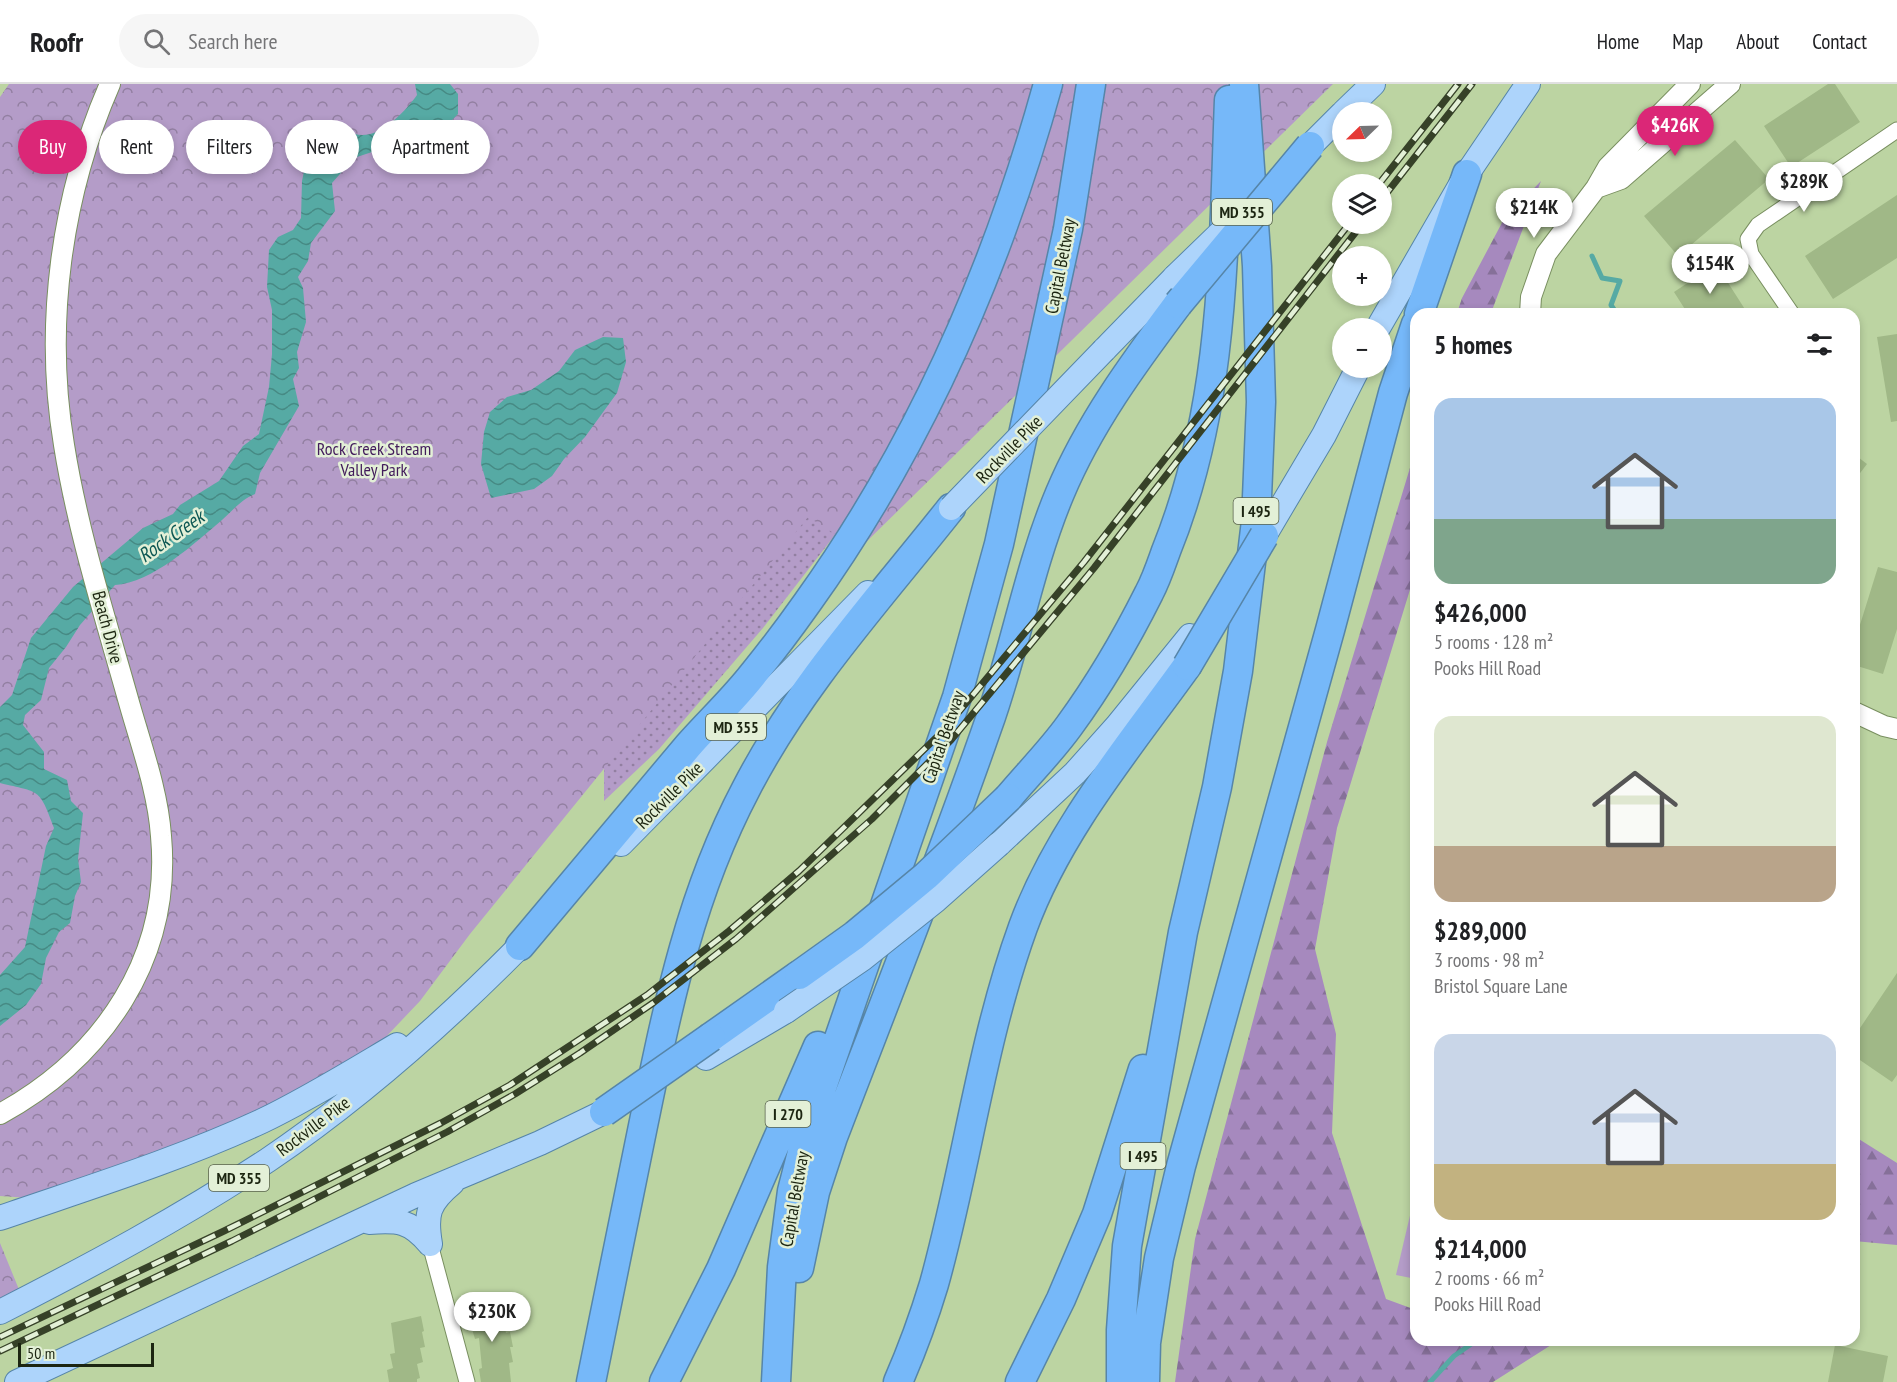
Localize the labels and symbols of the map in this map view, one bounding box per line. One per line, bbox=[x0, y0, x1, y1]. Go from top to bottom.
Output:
north arrow bbox=[1332, 102, 1392, 162]
pin: $426K bbox=[1633, 106, 1717, 157]
pin: $289K bbox=[1762, 162, 1846, 213]
pin: $214K bbox=[1492, 188, 1576, 239]
road number: MD 355 bbox=[1212, 199, 1272, 225]
street label: Capital Beltway bbox=[1039, 216, 1081, 316]
pin: $154K bbox=[1668, 244, 1752, 295]
street label: Rockville Pike bbox=[971, 410, 1047, 488]
park label: Rock Creek Stream Valley Park bbox=[317, 437, 431, 481]
road number: I 495 bbox=[1234, 498, 1278, 524]
water label: Rock Creek bbox=[133, 503, 211, 568]
street label: Beach Drive bbox=[87, 588, 129, 666]
street label: Capital Beltway bbox=[916, 687, 970, 786]
road number: MD 355 bbox=[706, 714, 766, 740]
street label: Rockville Pike bbox=[630, 756, 708, 834]
street label: Rockville Pike bbox=[272, 1091, 354, 1161]
road number: I 270 bbox=[766, 1101, 810, 1127]
road number: I 495 bbox=[1120, 1143, 1166, 1169]
street label: Capital Beltway bbox=[774, 1149, 814, 1249]
road number: MD 355 bbox=[209, 1165, 269, 1191]
pin: $230K bbox=[450, 1292, 534, 1343]
scale bar bbox=[18, 1340, 154, 1368]

